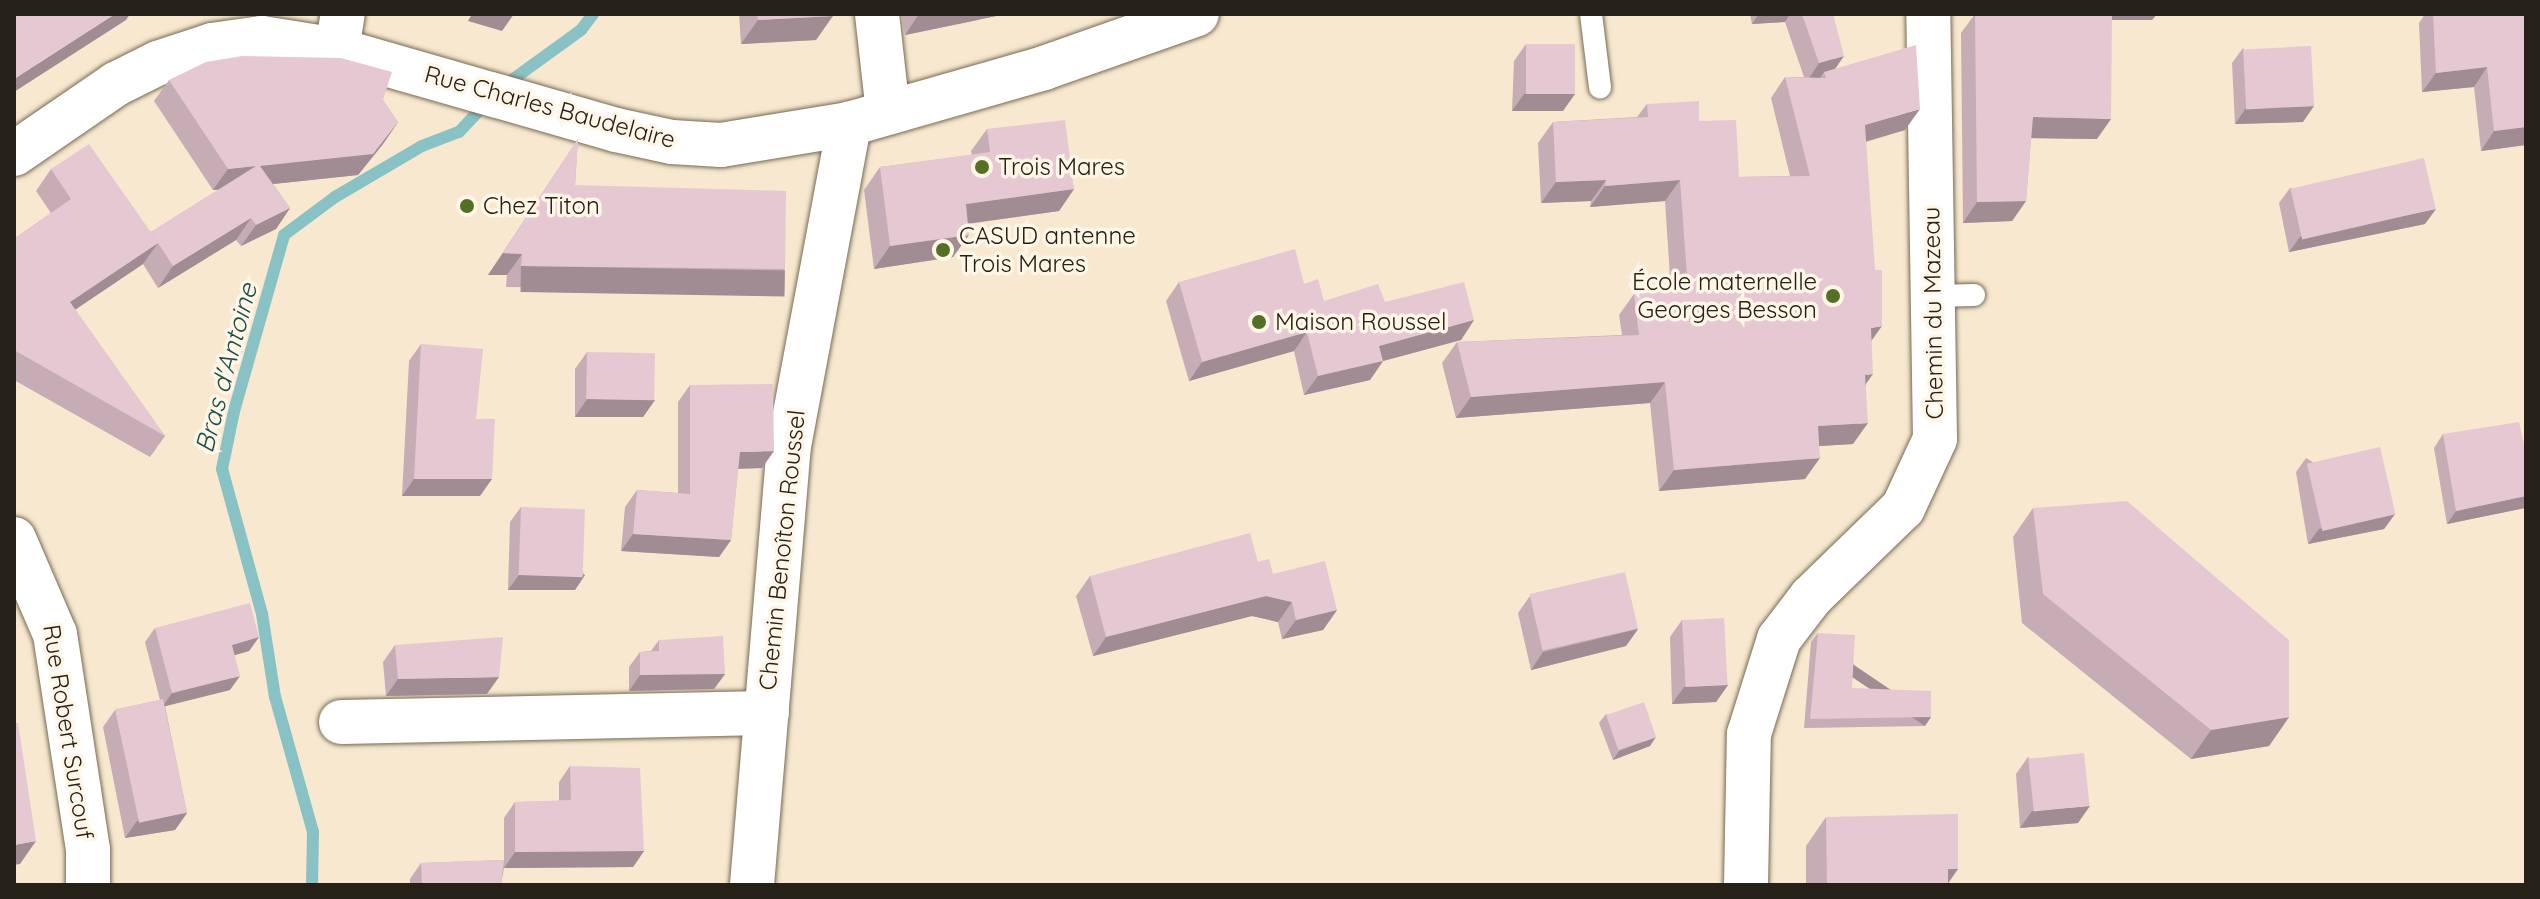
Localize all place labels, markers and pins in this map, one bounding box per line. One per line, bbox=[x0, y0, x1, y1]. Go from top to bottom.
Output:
place label: Trois Mares bbox=[998, 153, 1125, 181]
marker: Trois Mares bbox=[973, 158, 991, 176]
place label: Chez Titon bbox=[483, 192, 600, 220]
marker: Chez Titon bbox=[458, 197, 476, 215]
place label: CASUD antenne Trois Mares bbox=[959, 222, 1136, 278]
marker: CASUD antenne Trois Mares bbox=[934, 241, 952, 259]
place label: École maternelle Georges Besson bbox=[1632, 268, 1817, 324]
marker: École maternelle Georges Besson bbox=[1824, 287, 1842, 305]
place label: Maison Roussel bbox=[1275, 308, 1446, 336]
marker: Maison Roussel bbox=[1250, 313, 1268, 331]

